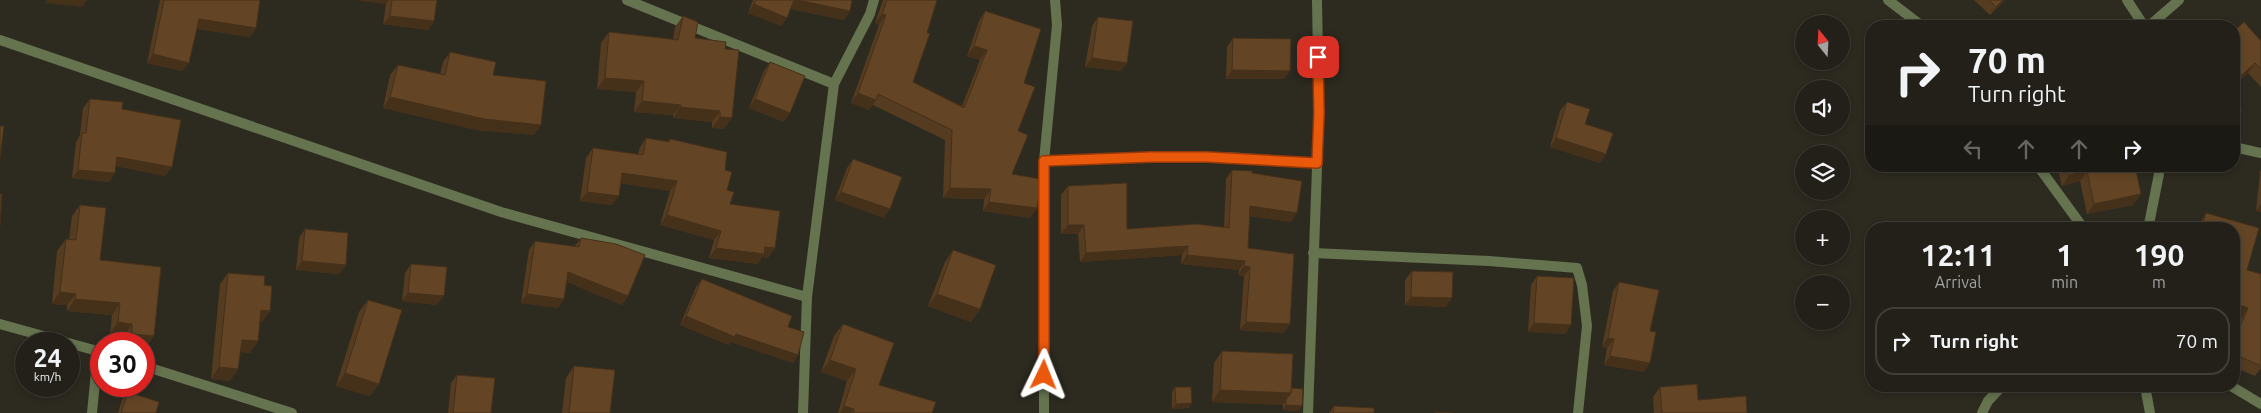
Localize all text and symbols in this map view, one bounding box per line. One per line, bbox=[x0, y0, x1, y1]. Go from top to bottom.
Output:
north arrow bbox=[1795, 15, 1850, 70]
map controls bbox=[1795, 15, 1850, 330]
pin bbox=[1297, 36, 1339, 78]
icon: right bbox=[1885, 40, 1950, 105]
text: 70 m bbox=[1968, 40, 2046, 80]
icon: arrive bbox=[1304, 43, 1332, 71]
button: sound bbox=[1795, 80, 1850, 135]
text: Turn right bbox=[1968, 81, 2066, 106]
icon: left bbox=[1959, 135, 1987, 163]
icon: ahead bbox=[2012, 135, 2040, 163]
icon: ahead bbox=[2065, 135, 2093, 163]
icon: right bbox=[2118, 135, 2146, 163]
button: layers bbox=[1795, 145, 1850, 200]
button: + bbox=[1795, 210, 1850, 265]
text: 12:11 bbox=[1921, 238, 1996, 272]
text: 1 bbox=[2056, 238, 2073, 272]
text: 190 bbox=[2134, 238, 2184, 272]
text: Arrival bbox=[1935, 273, 1981, 291]
text: min bbox=[2051, 273, 2078, 291]
text: m bbox=[2152, 273, 2166, 291]
button: − bbox=[1795, 275, 1850, 330]
icon: right bbox=[1887, 327, 1915, 355]
text: Turn right bbox=[1930, 330, 2018, 352]
text: 70 m bbox=[2176, 330, 2218, 352]
speed limit sign: 30 bbox=[90, 332, 155, 397]
text: 24 bbox=[33, 344, 62, 372]
position arrow bbox=[1017, 348, 1069, 400]
text: km/h bbox=[34, 370, 61, 383]

